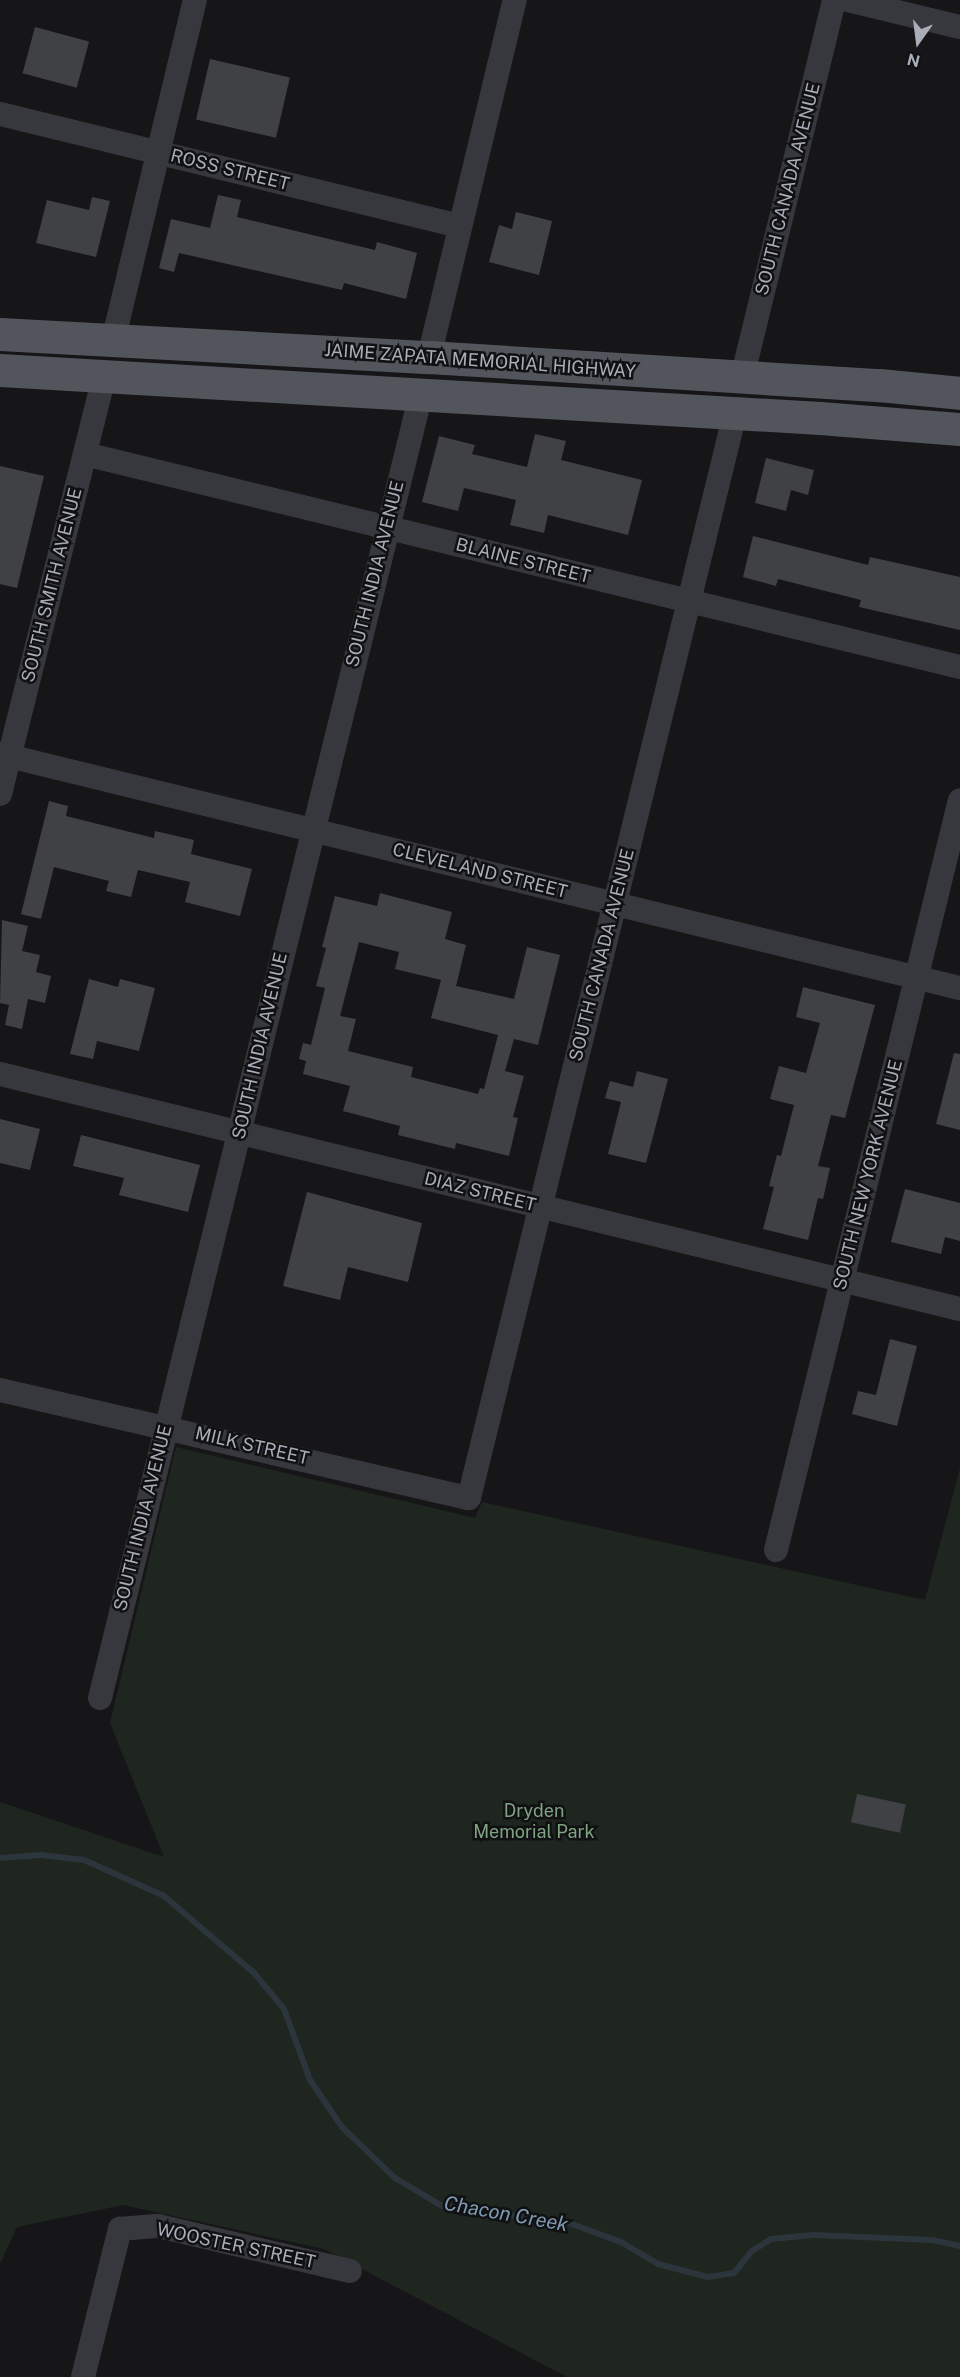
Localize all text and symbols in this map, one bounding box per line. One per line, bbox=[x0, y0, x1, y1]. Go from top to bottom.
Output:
north arrow bbox=[888, 12, 948, 72]
text: N bbox=[905, 49, 922, 71]
street label: SOUTH CANADA AVENUE bbox=[751, 81, 825, 297]
street label: ROSS STREET bbox=[168, 145, 292, 195]
street label: JAIME ZAPATA MEMORIAL HIGHWAY bbox=[323, 339, 637, 383]
street label: SOUTH INDIA AVENUE bbox=[341, 479, 409, 669]
street label: SOUTH SMITH AVENUE bbox=[17, 486, 87, 684]
street label: BLAINE STREET bbox=[453, 534, 593, 588]
street label: CLEVELAND STREET bbox=[390, 839, 570, 903]
street label: SOUTH CANADA AVENUE bbox=[565, 847, 639, 1063]
street label: SOUTH INDIA AVENUE bbox=[228, 951, 292, 1141]
street label: SOUTH NEW YORK AVENUE bbox=[829, 1058, 907, 1292]
street label: DIAZ STREET bbox=[422, 1168, 538, 1216]
street label: MILK STREET bbox=[193, 1422, 311, 1470]
street label: SOUTH INDIA AVENUE bbox=[109, 1423, 177, 1613]
park label: Dryden Memorial Park bbox=[473, 1801, 595, 1844]
water label: Chacon Creek bbox=[442, 2191, 570, 2237]
street label: WOOSTER STREET bbox=[155, 2219, 317, 2273]

